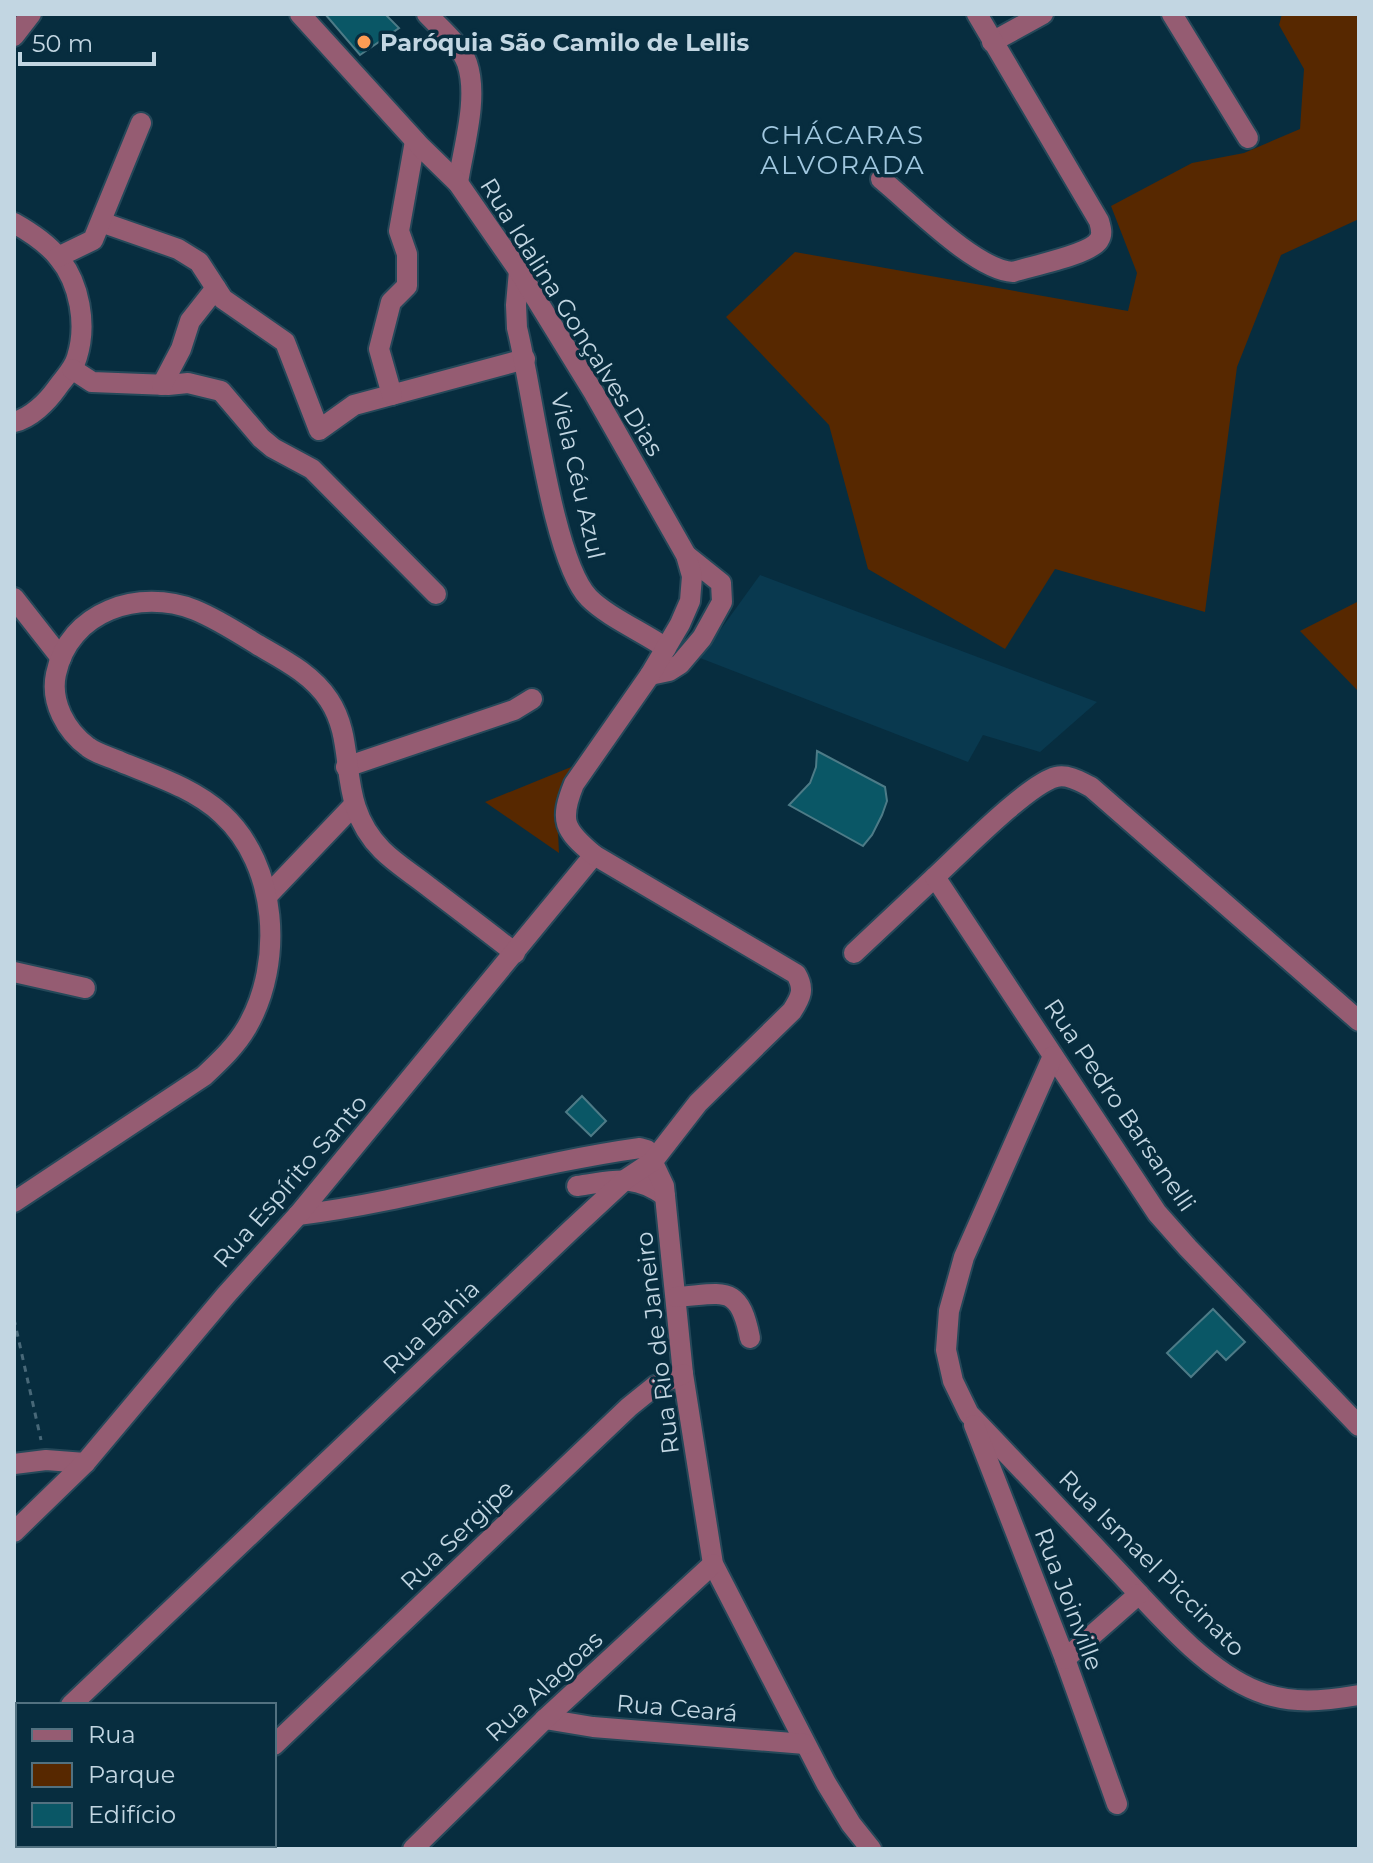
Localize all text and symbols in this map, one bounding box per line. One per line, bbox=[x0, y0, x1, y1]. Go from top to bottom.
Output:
scale bar bbox=[20, 16, 154, 66]
place label: Paróquia São Camilo de Lellis bbox=[380, 28, 749, 57]
text: 50 m bbox=[32, 29, 93, 58]
marker: Paróquia São Camilo de Lellis bbox=[355, 33, 373, 51]
district label: CHÁCARAS ALVORADA bbox=[760, 119, 926, 181]
street label: Rua Idalina Gonçalves Dias bbox=[474, 173, 670, 461]
street label: Viela Céu Azul bbox=[545, 390, 611, 562]
street label: Rua Pedro Barsanelli bbox=[1038, 993, 1202, 1217]
street label: Rua Espírito Santo bbox=[207, 1088, 373, 1274]
street label: Rua Rio de Janeiro bbox=[629, 1230, 685, 1456]
street label: Rua Bahia bbox=[377, 1274, 485, 1380]
street label: Rua Ismael Piccinato bbox=[1053, 1464, 1251, 1662]
street label: Rua Sergipe bbox=[394, 1474, 520, 1596]
street label: Rua Joinville bbox=[1029, 1524, 1109, 1674]
street label: Rua Alagoas bbox=[480, 1625, 608, 1747]
street label: Rua Ceará bbox=[615, 1688, 739, 1728]
legend bbox=[16, 1703, 276, 1847]
text: Rua bbox=[88, 1720, 136, 1749]
text: Parque bbox=[88, 1760, 175, 1789]
text: Edifício bbox=[88, 1800, 176, 1829]

